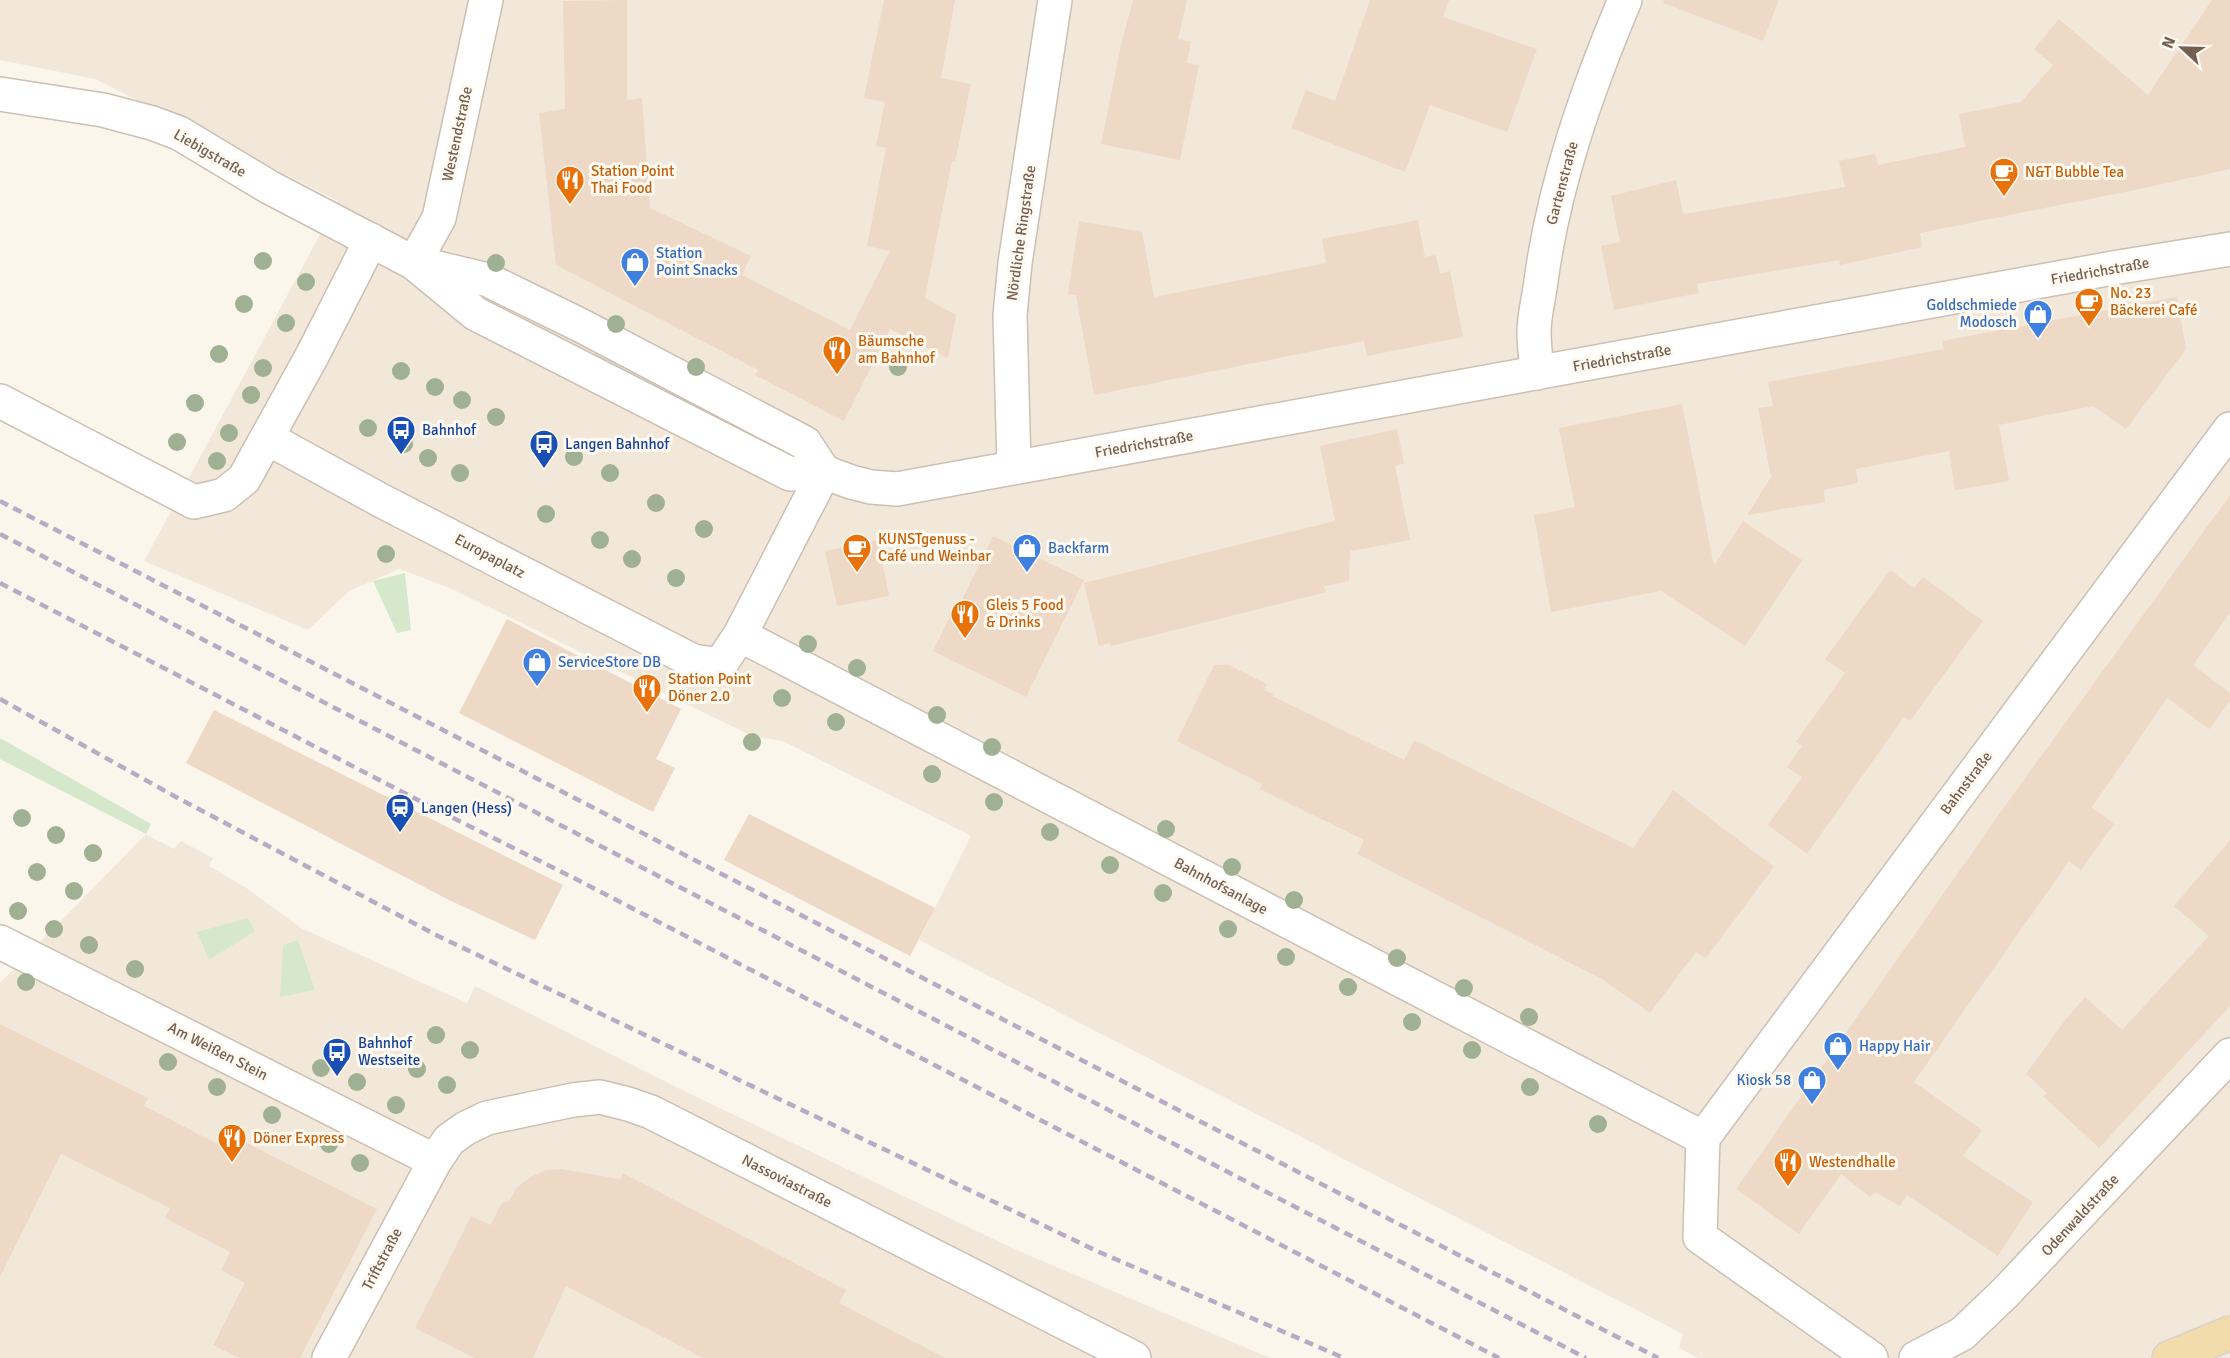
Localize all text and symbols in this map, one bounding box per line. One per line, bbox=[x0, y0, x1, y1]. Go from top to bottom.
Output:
north arrow bbox=[2152, 18, 2212, 78]
text: N bbox=[2158, 34, 2180, 52]
street label: Westendstraße bbox=[438, 85, 476, 183]
street label: Liebigstraße bbox=[171, 125, 249, 181]
street label: Gartenstraße bbox=[1542, 139, 1582, 227]
cafe icon: N&T Bubble Tea bbox=[1988, 156, 2020, 198]
place label: Station Point Thai Food bbox=[591, 162, 674, 197]
place label: N&T Bubble Tea bbox=[2025, 163, 2124, 181]
restaurant icon: Station Point Thai Food bbox=[554, 164, 586, 206]
street label: Nördliche Ringstraße bbox=[1003, 164, 1039, 302]
place label: Station Point Snacks bbox=[656, 244, 738, 279]
shop icon: Station Point Snacks bbox=[619, 246, 651, 288]
street label: Friedrichstraße bbox=[2049, 253, 2151, 289]
place label: No. 23 Bäckerei Café bbox=[2110, 284, 2197, 319]
cafe icon: No. 23 Bäckerei Café bbox=[2073, 286, 2105, 328]
place label: Goldschmiede Modosch bbox=[1927, 296, 2017, 331]
shop icon: Goldschmiede Modosch bbox=[2022, 298, 2054, 340]
place label: Bäumsche am Bahnhof bbox=[858, 332, 936, 367]
restaurant icon: Bäumsche am Bahnhof bbox=[821, 334, 853, 376]
street label: Friedrichstraße bbox=[1571, 340, 1673, 376]
bus stop icon: Bahnhof bbox=[385, 414, 417, 456]
place label: Bahnhof bbox=[422, 421, 477, 439]
street label: Friedrichstraße bbox=[1093, 426, 1195, 462]
bus stop icon: Langen Bahnhof bbox=[528, 428, 560, 470]
place label: Langen Bahnhof bbox=[565, 435, 670, 453]
street label: Europaplatz bbox=[452, 530, 529, 582]
place label: KUNSTgenuss - Café und Weinbar bbox=[878, 530, 991, 565]
cafe icon: KUNSTgenuss - Café und Weinbar bbox=[841, 532, 873, 574]
shop icon: Backfarm bbox=[1011, 532, 1043, 574]
place label: Backfarm bbox=[1048, 539, 1109, 557]
place label: Gleis 5 Food & Drinks bbox=[986, 596, 1064, 631]
restaurant icon: Gleis 5 Food & Drinks bbox=[949, 598, 981, 640]
shop icon: ServiceStore DB bbox=[521, 646, 553, 688]
place label: ServiceStore DB bbox=[558, 653, 661, 671]
place label: Station Point Döner 2.0 bbox=[668, 670, 751, 705]
restaurant icon: Station Point Döner 2.0 bbox=[631, 672, 663, 714]
street label: Bahnstraße bbox=[1936, 748, 1996, 818]
station icon: Langen (Hess) bbox=[384, 792, 416, 834]
place label: Langen (Hess) bbox=[421, 799, 512, 817]
street label: Bahnhofsanlage bbox=[1171, 854, 1271, 918]
street label: Am Weißen Stein bbox=[165, 1018, 271, 1084]
shop icon: Happy Hair bbox=[1822, 1030, 1854, 1072]
place label: Bahnhof Westseite bbox=[358, 1034, 420, 1069]
bus stop icon: Bahnhof Westseite bbox=[321, 1036, 353, 1078]
place label: Happy Hair bbox=[1859, 1037, 1931, 1055]
shop icon: Kiosk 58 bbox=[1796, 1064, 1828, 1106]
place label: Kiosk 58 bbox=[1737, 1071, 1791, 1089]
restaurant icon: Döner Express bbox=[216, 1122, 248, 1164]
place label: Döner Express bbox=[253, 1129, 345, 1147]
restaurant icon: Westendhalle bbox=[1772, 1146, 1804, 1188]
street label: Nassoviastraße bbox=[739, 1151, 835, 1211]
place label: Westendhalle bbox=[1809, 1153, 1896, 1171]
street label: Odenwaldstraße bbox=[2037, 1170, 2123, 1260]
street label: Triftstraße bbox=[358, 1225, 406, 1293]

